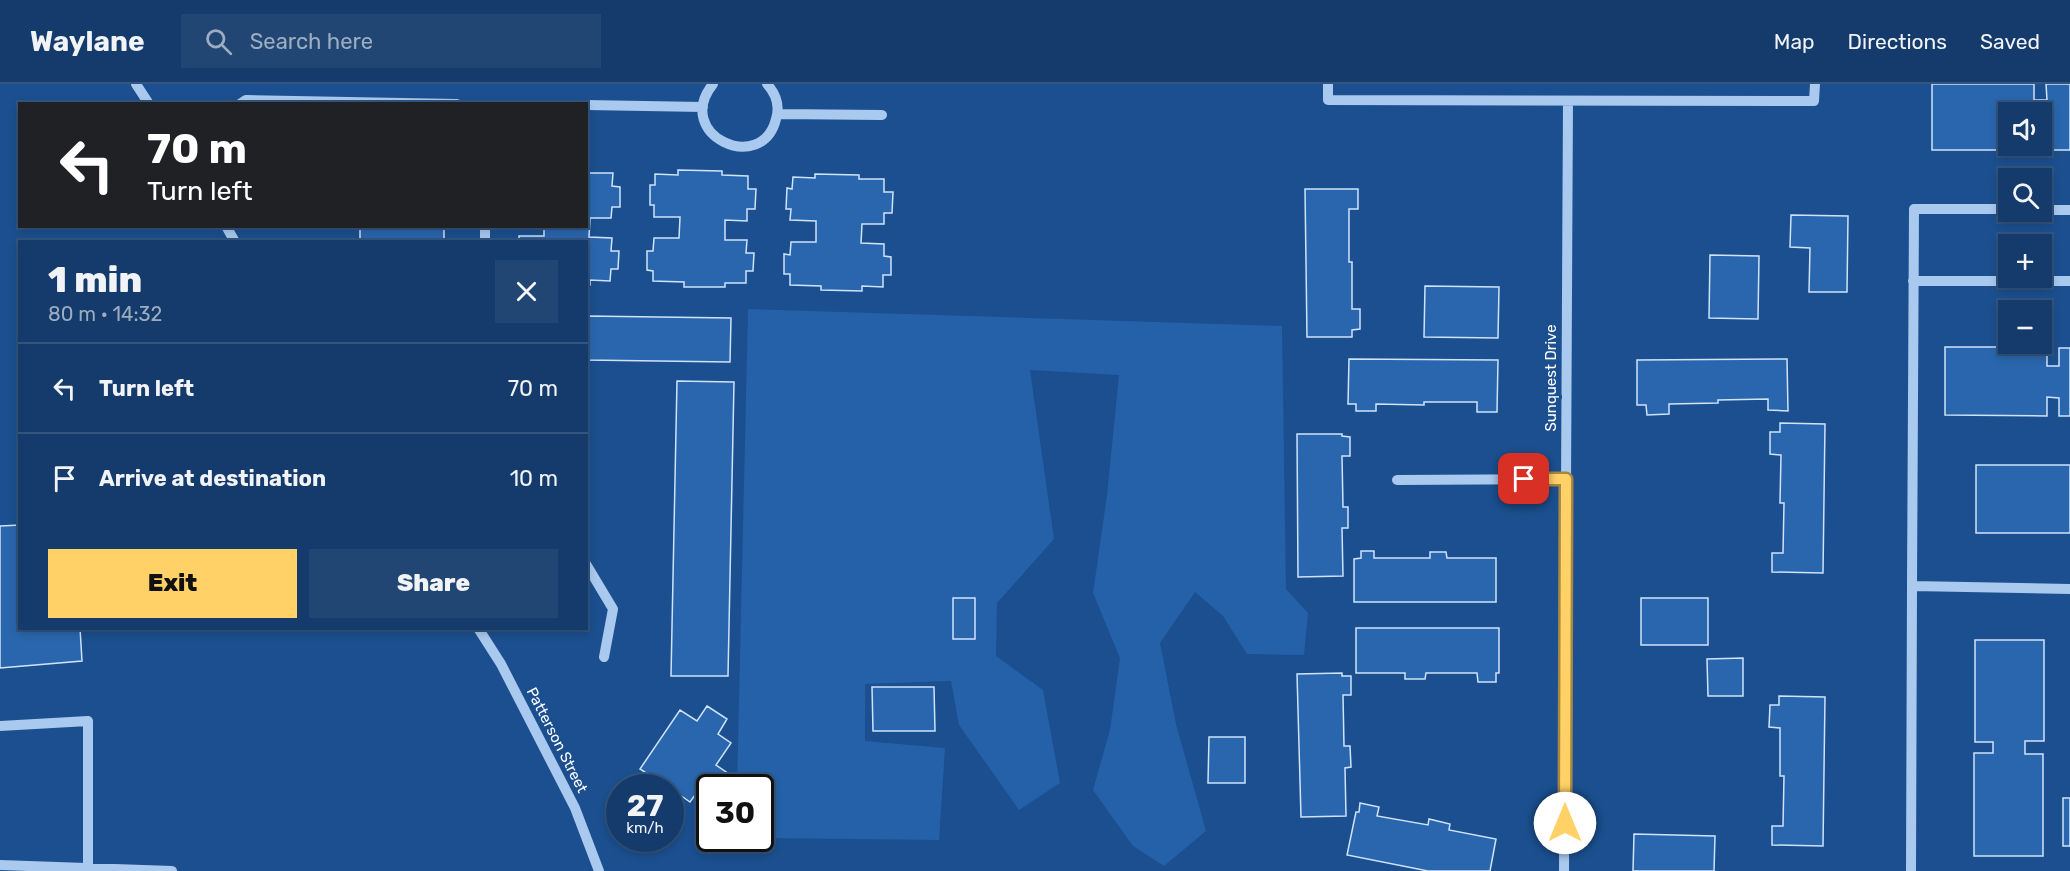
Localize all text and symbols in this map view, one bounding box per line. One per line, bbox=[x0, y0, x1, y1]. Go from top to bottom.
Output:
search box bbox=[181, 14, 601, 68]
text: Waylane bbox=[30, 25, 145, 58]
icon: search bbox=[202, 25, 235, 58]
text: Search here bbox=[250, 28, 373, 55]
text: Map bbox=[1774, 29, 1815, 54]
text: Directions bbox=[1848, 29, 1947, 54]
text: Saved bbox=[1980, 29, 2040, 54]
map controls bbox=[1998, 102, 2052, 354]
button: sound bbox=[1998, 102, 2052, 156]
text: 70 m bbox=[147, 124, 247, 174]
icon: left bbox=[48, 126, 126, 204]
button: search bbox=[1998, 168, 2052, 222]
text: Turn left bbox=[147, 175, 252, 207]
button: + bbox=[1998, 234, 2052, 288]
text: 1 min bbox=[48, 258, 142, 301]
button: close bbox=[495, 260, 558, 323]
button: − bbox=[1998, 300, 2052, 354]
text: 80 m · 14:32 bbox=[48, 302, 162, 326]
street label: Sunquest Drive bbox=[1542, 324, 1560, 432]
icon: left bbox=[48, 372, 81, 405]
text: Turn left bbox=[99, 375, 194, 402]
text: 70 m bbox=[508, 375, 558, 402]
pin bbox=[1498, 453, 1549, 504]
icon: arrive bbox=[48, 462, 81, 495]
icon: arrive bbox=[1507, 462, 1540, 495]
text: Arrive at destination bbox=[99, 465, 326, 492]
text: 10 m bbox=[510, 465, 558, 492]
button: Exit bbox=[48, 549, 297, 618]
button: Share bbox=[309, 549, 558, 618]
street label: Patterson Street bbox=[523, 684, 591, 796]
speed limit sign: 30 bbox=[696, 774, 774, 852]
text: 27 bbox=[627, 788, 663, 824]
position arrow bbox=[1533, 791, 1597, 855]
text: km/h bbox=[626, 819, 664, 837]

